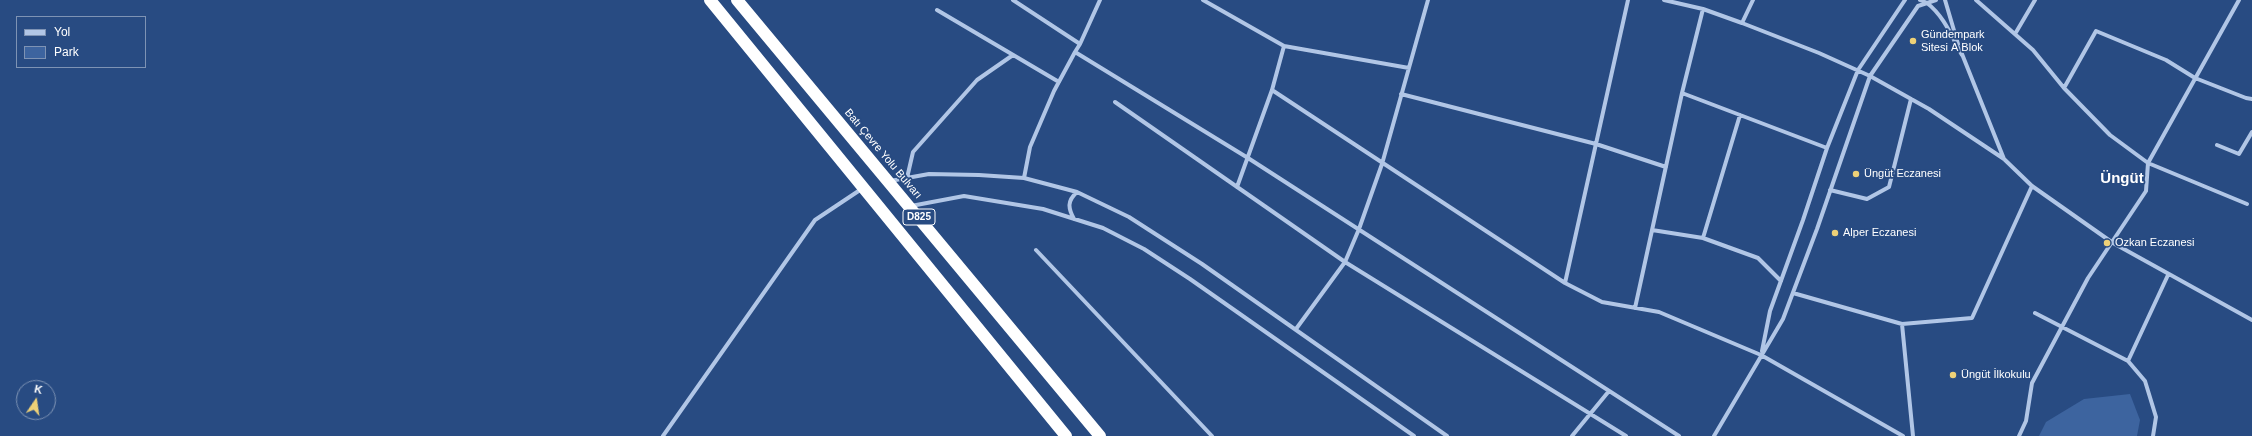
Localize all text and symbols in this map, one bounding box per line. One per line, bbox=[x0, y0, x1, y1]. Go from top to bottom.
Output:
legend bbox=[16, 16, 146, 68]
text: Yol bbox=[54, 25, 70, 39]
place label: Gündempark Sitesi A Blok bbox=[1921, 28, 1985, 54]
marker: Gündempark Sitesi A Blok bbox=[1908, 36, 1918, 46]
text: Park bbox=[54, 45, 79, 59]
street label: Batı Çevre Yolu Bulvarı bbox=[842, 106, 924, 202]
place label: Üngüt Eczanesi bbox=[1864, 167, 1941, 181]
marker: Üngüt Eczanesi bbox=[1851, 169, 1861, 179]
district label: Üngüt bbox=[2100, 170, 2144, 188]
road number: D825 bbox=[903, 209, 935, 225]
place label: Alper Eczanesi bbox=[1843, 226, 1916, 240]
marker: Alper Eczanesi bbox=[1830, 228, 1840, 238]
place label: Ozkan Eczanesi bbox=[2115, 236, 2194, 250]
marker: Ozkan Eczanesi bbox=[2102, 238, 2112, 248]
place label: Üngüt İlkokulu bbox=[1961, 368, 2031, 382]
marker: Üngüt İlkokulu bbox=[1948, 370, 1958, 380]
north arrow bbox=[16, 380, 56, 420]
text: K bbox=[33, 383, 44, 396]

